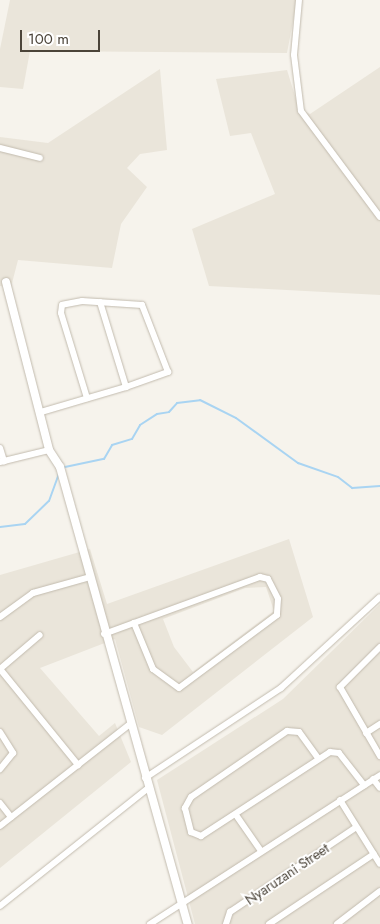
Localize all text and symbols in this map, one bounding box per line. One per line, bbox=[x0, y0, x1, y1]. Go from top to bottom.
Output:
scale bar bbox=[22, 20, 102, 52]
text: 100 m bbox=[28, 28, 69, 50]
street label: Nyaruzani Street bbox=[242, 840, 332, 908]

